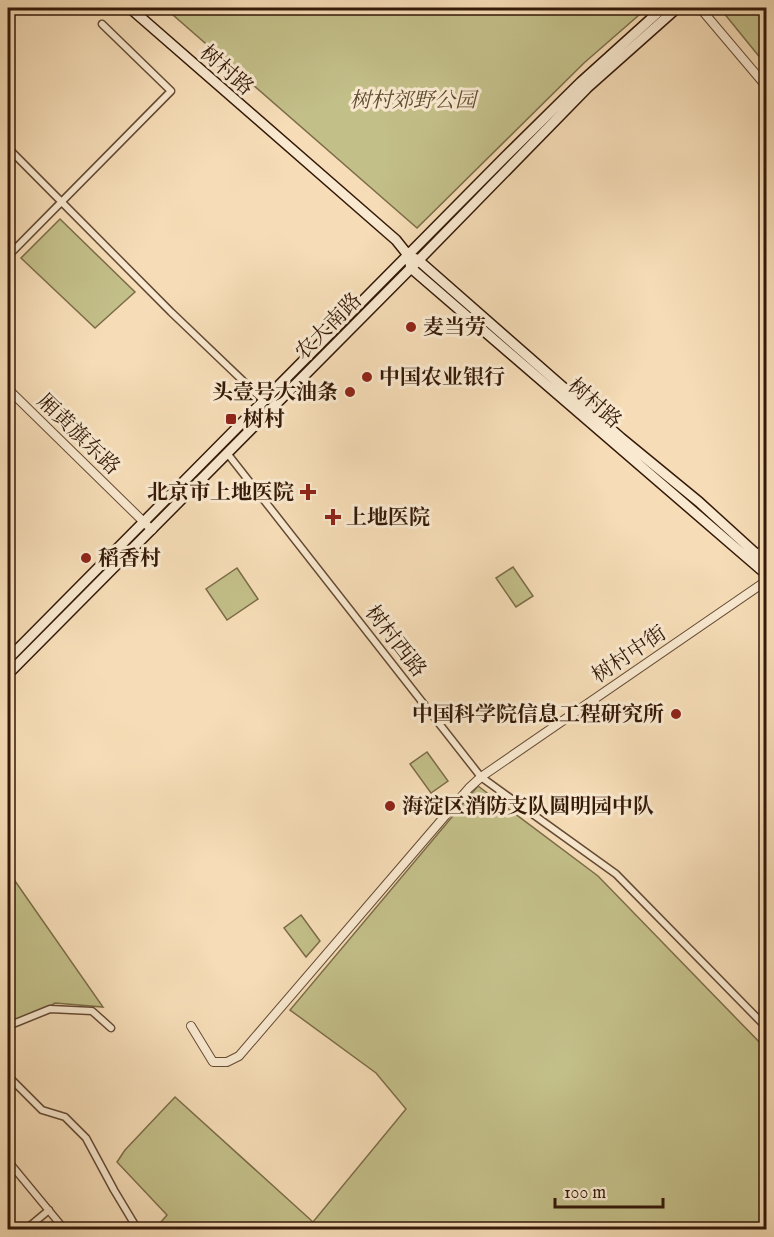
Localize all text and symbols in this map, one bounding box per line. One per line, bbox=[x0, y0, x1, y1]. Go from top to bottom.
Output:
street label: 树村路 bbox=[193, 40, 259, 102]
park label: 树村郊野公园 bbox=[350, 88, 479, 115]
street label: 农大南路 bbox=[290, 288, 368, 366]
place label: 麦当劳 bbox=[423, 315, 486, 342]
marker: 麦当劳 bbox=[404, 320, 418, 334]
place label: 中国农业银行 bbox=[379, 365, 505, 392]
marker: 中国农业银行 bbox=[360, 370, 374, 384]
street label: 树村路 bbox=[561, 373, 627, 435]
place label: 头壹号大油条 bbox=[212, 380, 338, 407]
marker: 头壹号大油条 bbox=[343, 385, 357, 399]
street label: 厢黄旗东路 bbox=[31, 389, 125, 481]
place label: 树村 bbox=[243, 407, 285, 434]
marker: 树村 bbox=[224, 412, 238, 426]
place label: 北京市上地医院 bbox=[147, 480, 294, 507]
marker: 北京市上地医院 bbox=[299, 483, 317, 501]
place label: 上地医院 bbox=[346, 505, 430, 532]
marker: 上地医院 bbox=[324, 508, 342, 526]
place label: 稻香村 bbox=[98, 546, 161, 573]
marker: 稻香村 bbox=[79, 551, 93, 565]
street label: 树村西路 bbox=[358, 601, 431, 683]
street label: 树村中街 bbox=[587, 621, 672, 690]
place label: 中国科学院信息工程研究所 bbox=[412, 702, 664, 729]
marker: 中国科学院信息工程研究所 bbox=[669, 707, 683, 721]
place label: 海淀区消防支队圆明园中队 bbox=[402, 794, 654, 821]
marker: 海淀区消防支队圆明园中队 bbox=[383, 799, 397, 813]
scale bar bbox=[555, 1171, 663, 1209]
text: 100 m bbox=[564, 1182, 606, 1205]

